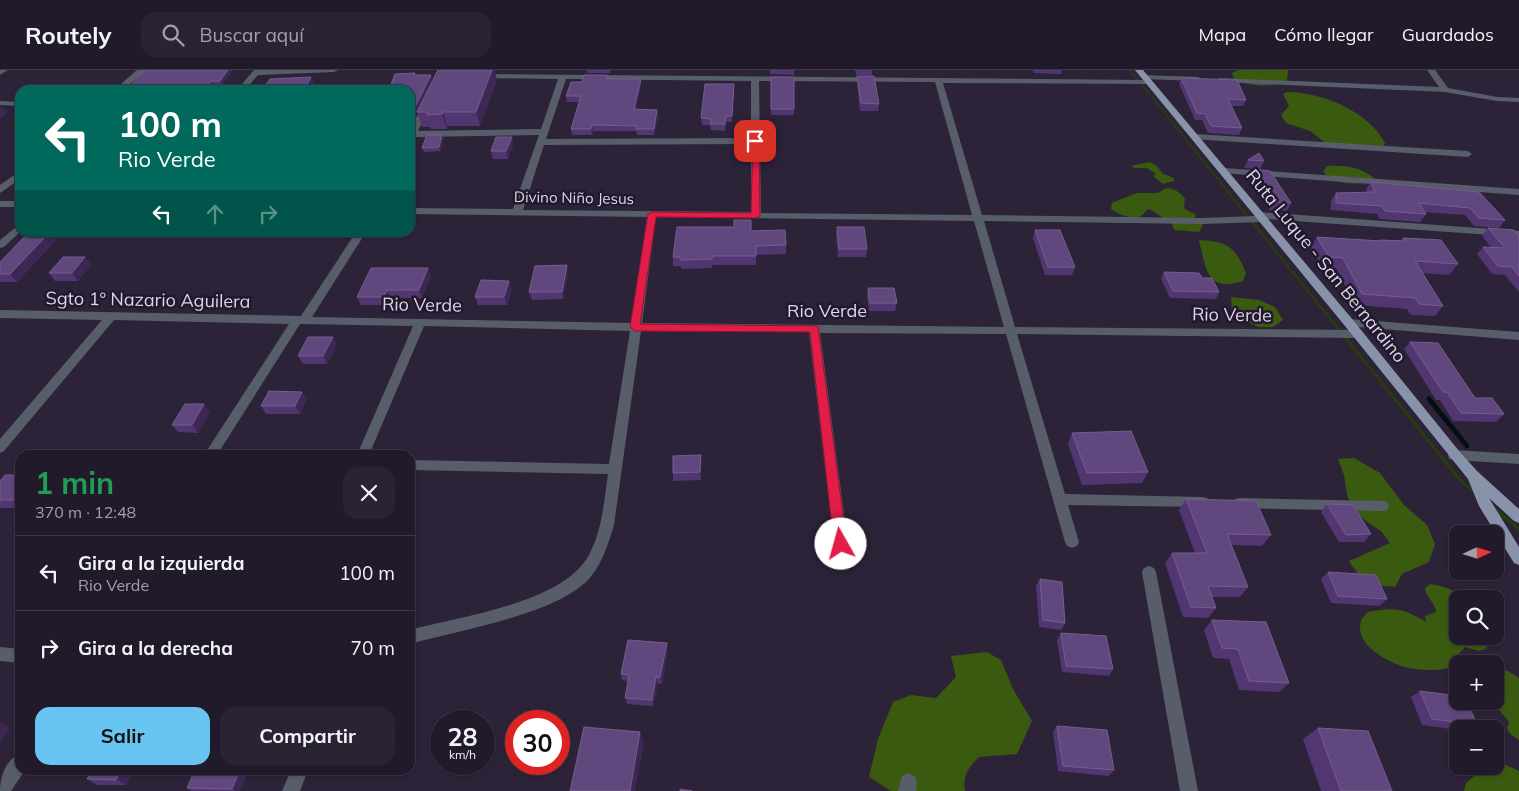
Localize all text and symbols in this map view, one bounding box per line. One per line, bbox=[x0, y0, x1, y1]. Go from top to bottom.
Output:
search box bbox=[141, 12, 491, 57]
text: Routely bbox=[25, 20, 111, 50]
icon: search bbox=[159, 21, 187, 49]
text: Buscar aquí bbox=[199, 23, 304, 47]
text: Mapa bbox=[1198, 23, 1246, 46]
text: Cómo llegar bbox=[1274, 23, 1374, 46]
text: Guardados bbox=[1402, 23, 1494, 46]
text: 100 m bbox=[118, 102, 222, 146]
icon: left bbox=[35, 105, 100, 170]
pin bbox=[734, 120, 776, 162]
icon: arrive bbox=[741, 127, 769, 155]
text: Rio Verde bbox=[118, 145, 216, 173]
street label: Ruta Luque - San Bernardino bbox=[1241, 164, 1412, 367]
street label: Divino Niño Jesus bbox=[514, 187, 634, 208]
icon: left bbox=[148, 200, 176, 228]
icon: ahead bbox=[201, 200, 229, 228]
icon: right bbox=[254, 200, 282, 228]
street label: Sgto 1º Nazario Aguilera bbox=[45, 286, 251, 313]
street label: Rio Verde bbox=[382, 292, 462, 317]
street label: Rio Verde bbox=[787, 299, 867, 322]
street label: Rio Verde bbox=[1192, 302, 1272, 327]
text: 1 min bbox=[35, 464, 114, 502]
button: close bbox=[343, 467, 395, 519]
text: 370 m · 12:48 bbox=[35, 502, 136, 522]
position arrow bbox=[814, 517, 866, 569]
north arrow bbox=[1449, 525, 1504, 580]
map controls bbox=[1449, 525, 1504, 775]
text: Gira a la izquierda bbox=[78, 551, 244, 575]
icon: left bbox=[35, 559, 63, 587]
text: 100 m bbox=[339, 561, 395, 585]
text: Rio Verde bbox=[78, 575, 149, 595]
button: search bbox=[1449, 590, 1504, 645]
icon: right bbox=[35, 634, 63, 662]
text: Gira a la derecha bbox=[78, 636, 233, 660]
text: 70 m bbox=[351, 636, 395, 660]
button: + bbox=[1449, 655, 1504, 710]
button: Salir bbox=[35, 707, 210, 765]
button: Compartir bbox=[220, 707, 395, 765]
speed limit sign: 30 bbox=[505, 710, 570, 775]
button: − bbox=[1449, 720, 1504, 775]
text: 28 bbox=[447, 721, 478, 752]
text: km/h bbox=[449, 747, 476, 762]

